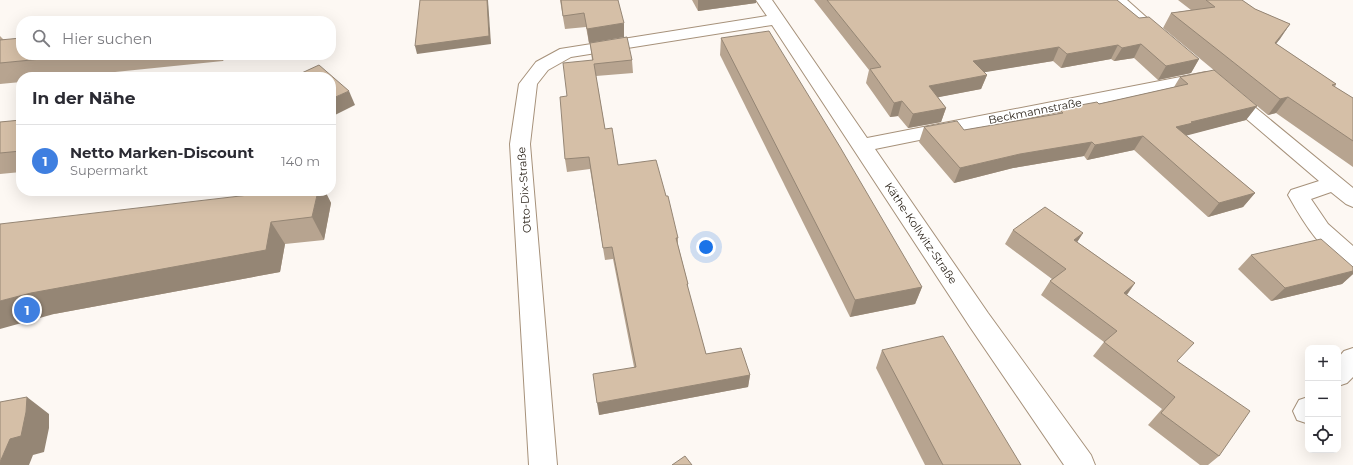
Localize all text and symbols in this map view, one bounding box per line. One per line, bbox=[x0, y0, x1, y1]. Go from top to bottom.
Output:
search box bbox=[16, 16, 336, 60]
icon: search bbox=[30, 27, 52, 49]
text: Hier suchen bbox=[62, 29, 152, 48]
text: In der Nähe bbox=[32, 88, 136, 108]
street label: Beckmannstraße bbox=[987, 95, 1083, 127]
text: Netto Marken-Discount bbox=[70, 143, 254, 162]
street label: Otto-Dix-Straße bbox=[514, 146, 534, 234]
text: 1 bbox=[42, 153, 48, 169]
text: 140 m bbox=[281, 153, 320, 169]
text: Supermarkt bbox=[70, 162, 148, 178]
street label: Käthe-Kollwitz-Straße bbox=[882, 180, 960, 287]
your location bbox=[696, 237, 716, 257]
pin: 1 bbox=[14, 295, 40, 325]
map controls bbox=[1305, 345, 1341, 453]
button: + bbox=[1305, 345, 1341, 381]
button: − bbox=[1305, 381, 1341, 417]
button: locate bbox=[1305, 417, 1341, 453]

